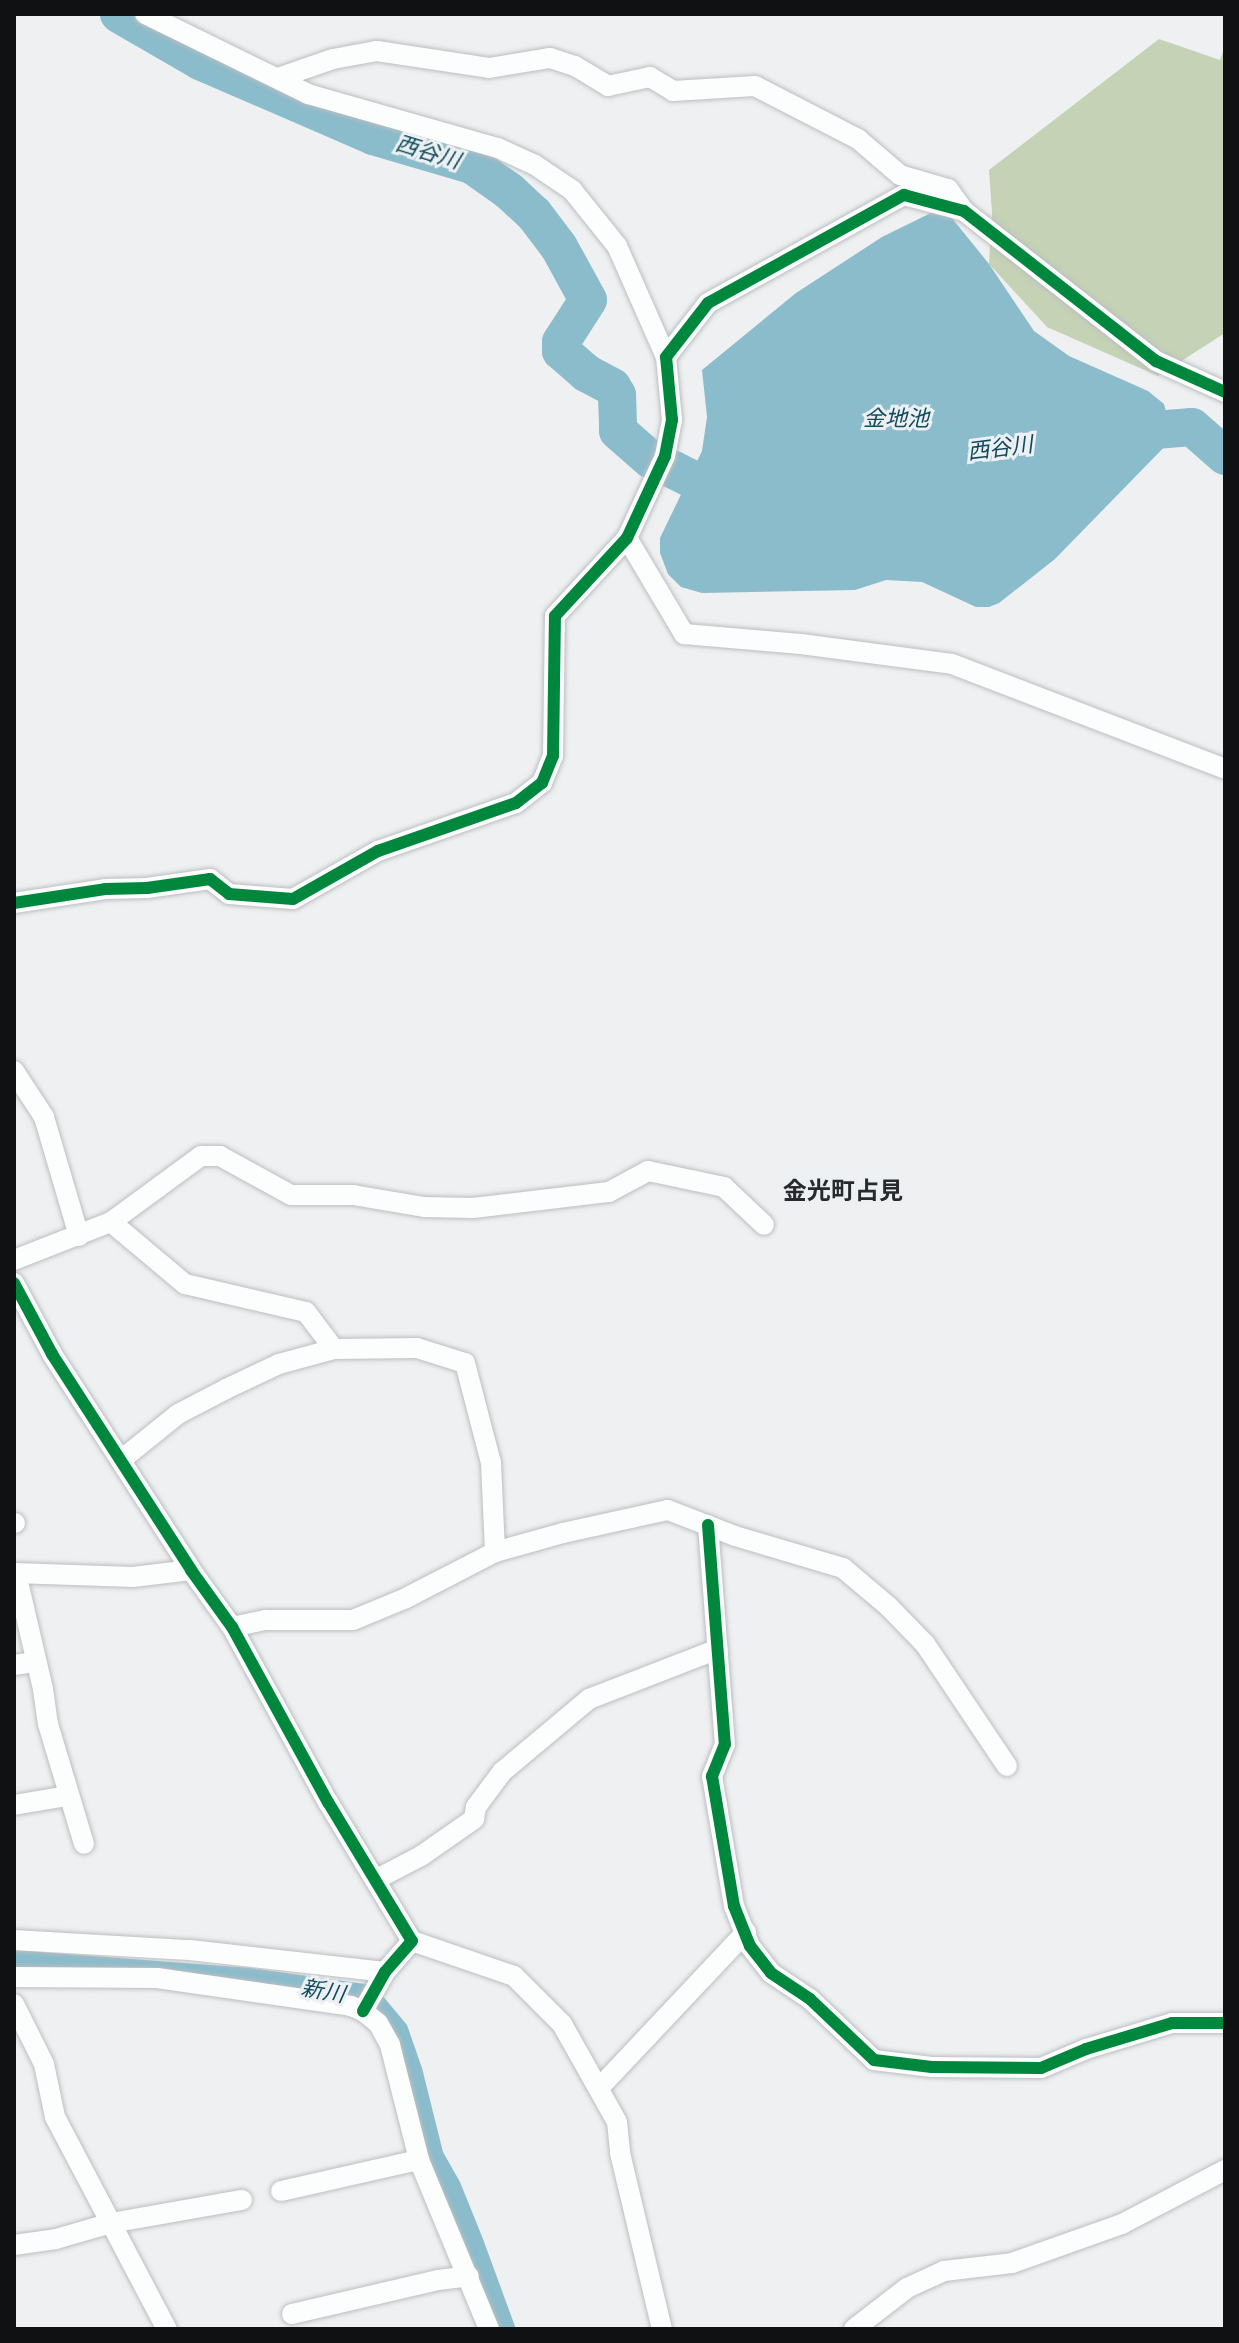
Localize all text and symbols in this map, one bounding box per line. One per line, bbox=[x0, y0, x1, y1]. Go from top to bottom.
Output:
water label: 西谷川 bbox=[393, 130, 463, 174]
water label: 金地池 bbox=[863, 406, 929, 432]
water label: 西谷川 bbox=[966, 431, 1034, 465]
district label: 金光町占見 bbox=[783, 1177, 903, 1205]
water label: 新川 bbox=[299, 1974, 347, 2008]

